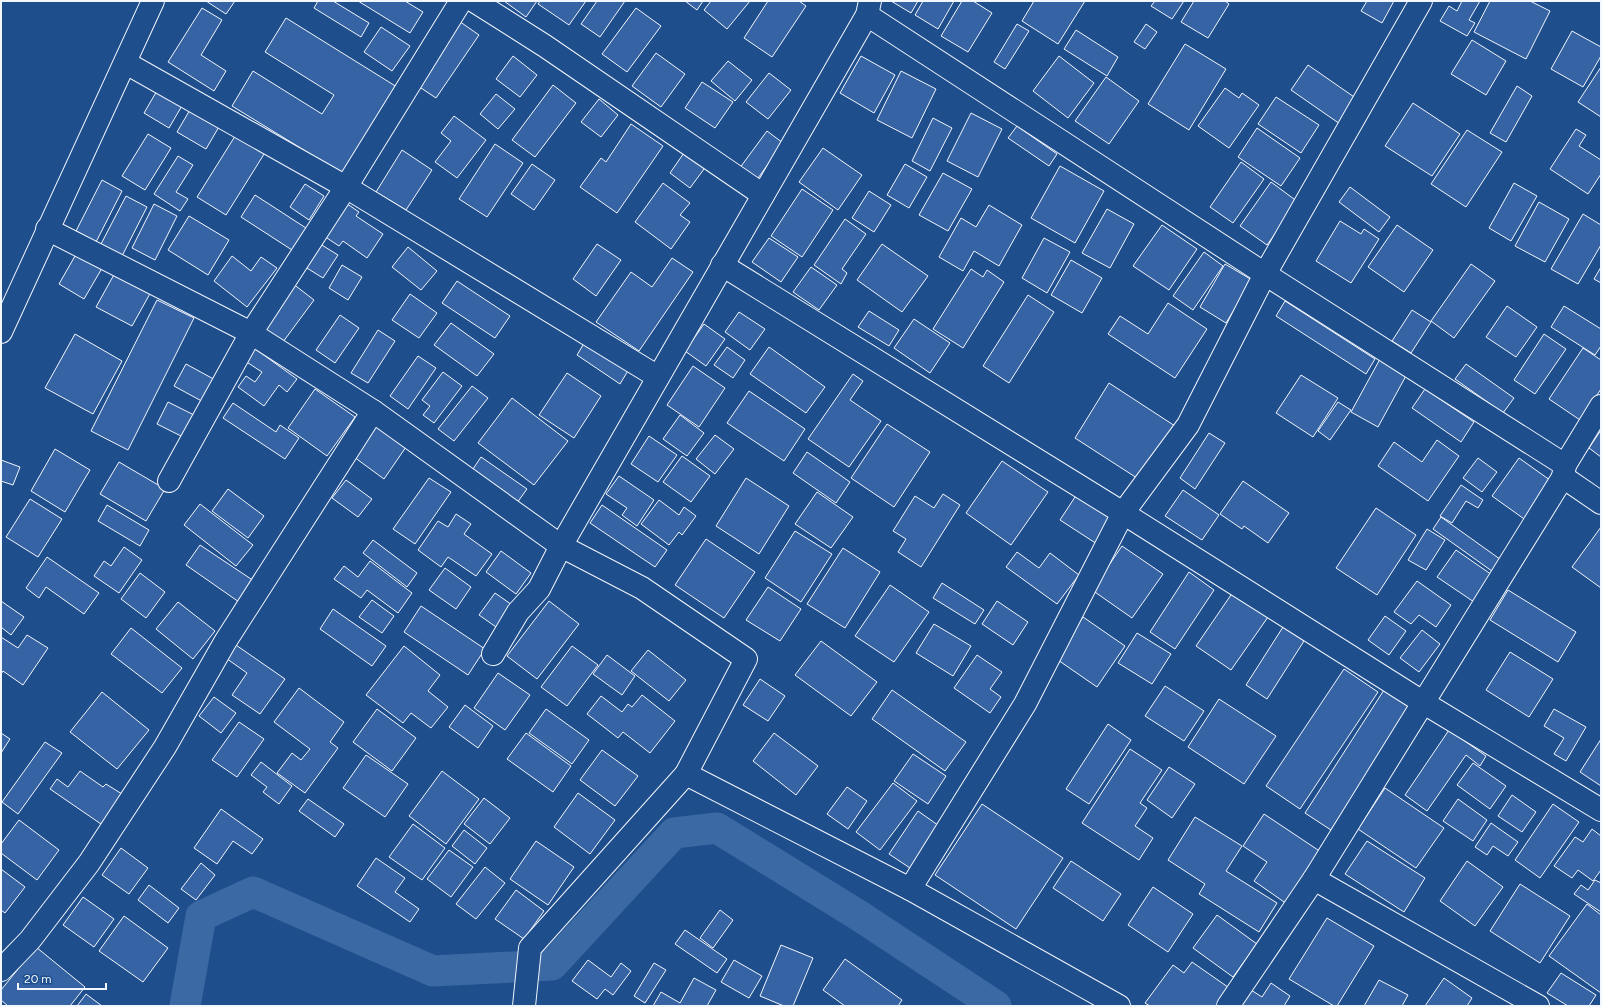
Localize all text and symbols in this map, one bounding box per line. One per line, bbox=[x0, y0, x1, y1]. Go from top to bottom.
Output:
scale bar bbox=[18, 965, 106, 991]
text: 20 m bbox=[24, 972, 52, 986]

